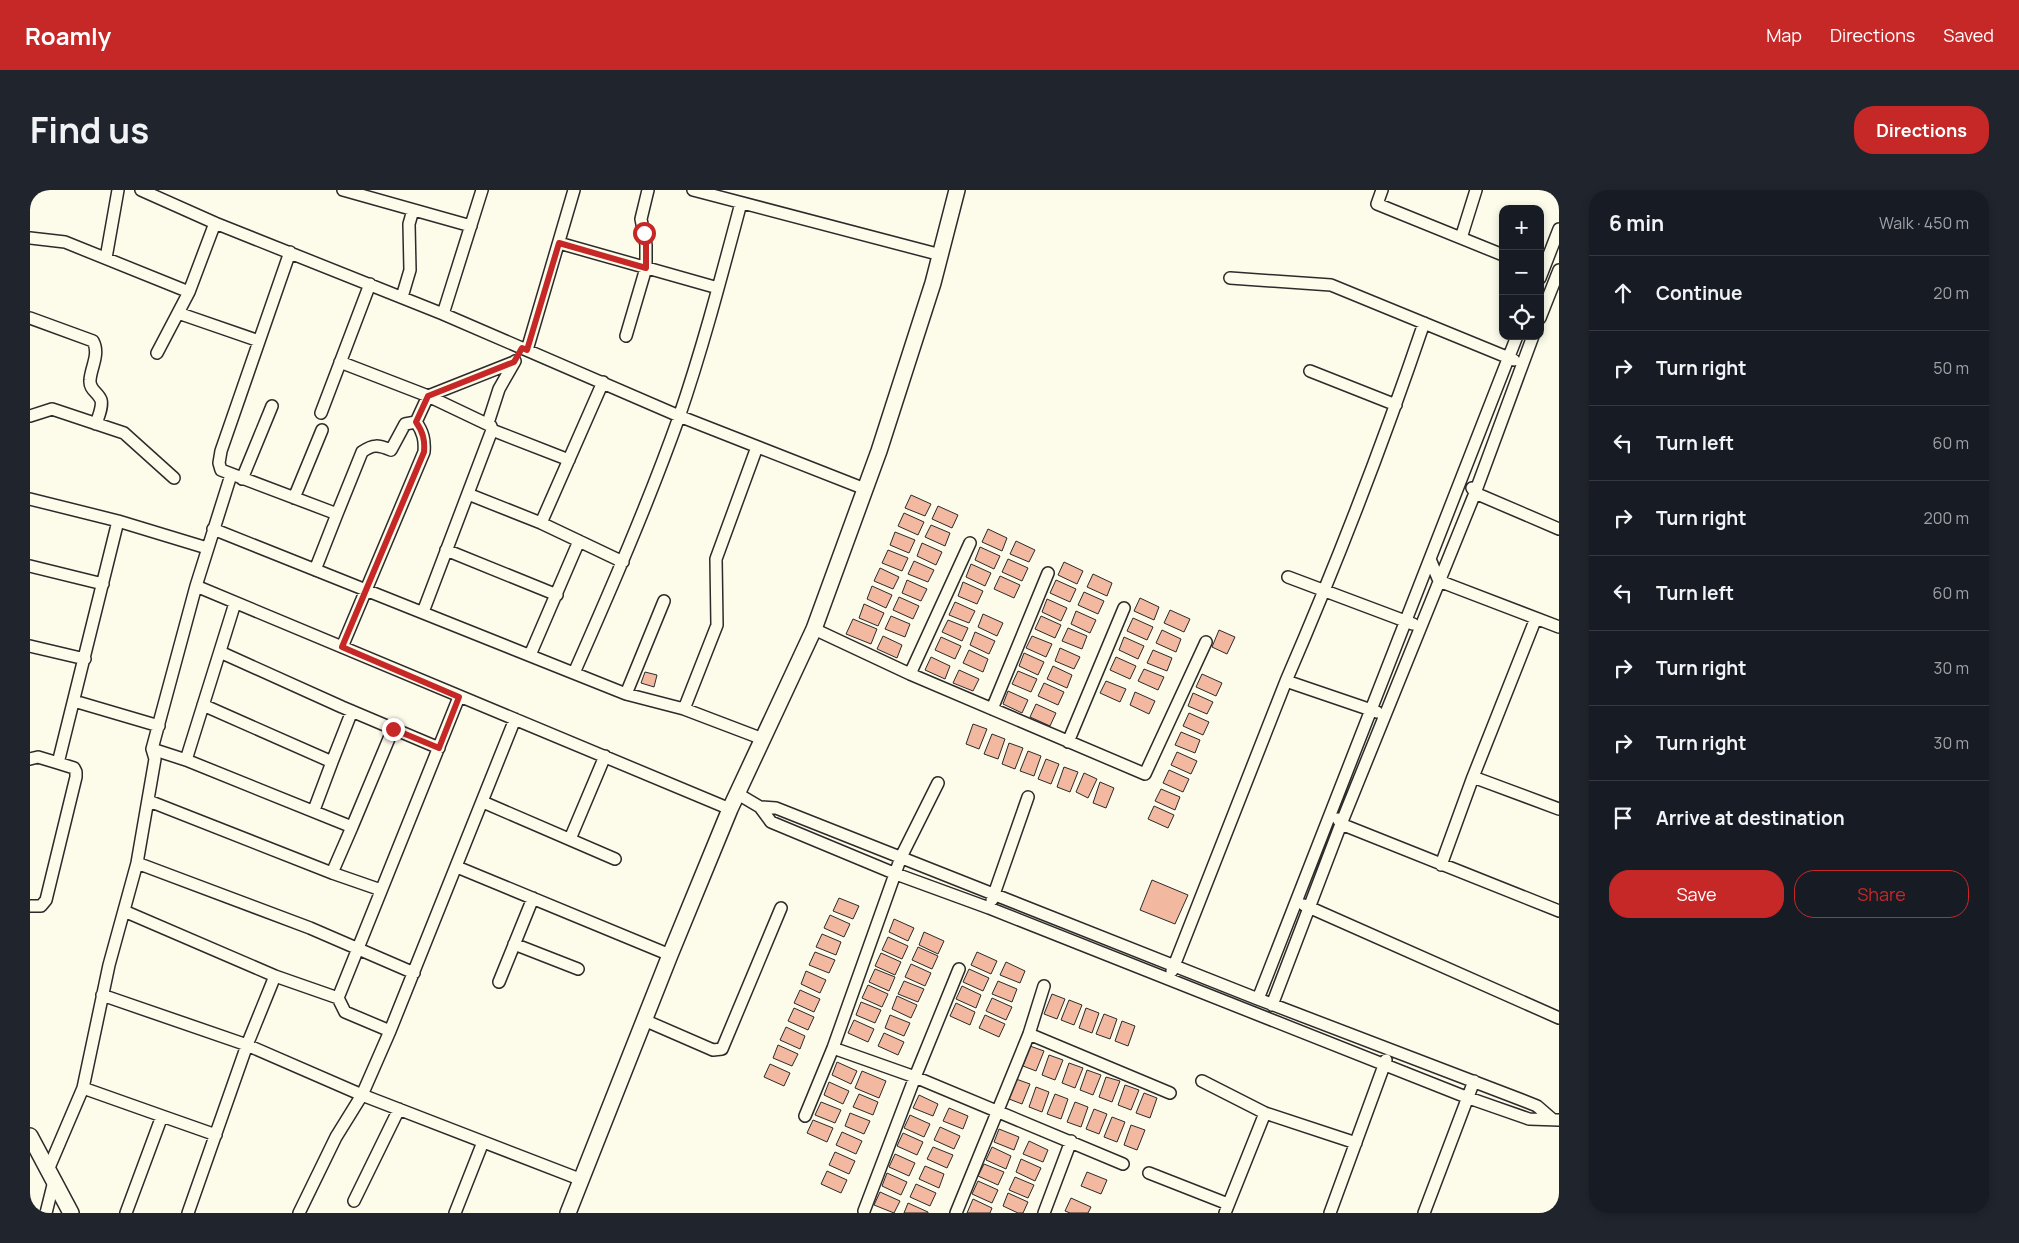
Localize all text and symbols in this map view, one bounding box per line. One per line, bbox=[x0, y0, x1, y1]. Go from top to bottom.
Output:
text: Roamly bbox=[25, 19, 111, 52]
text: Map bbox=[1766, 23, 1802, 47]
text: Directions bbox=[1830, 23, 1915, 47]
text: Saved bbox=[1943, 23, 1994, 47]
text: Find us bbox=[30, 106, 149, 154]
button: Directions bbox=[1854, 106, 1989, 154]
map controls bbox=[1499, 205, 1544, 340]
button: + bbox=[1499, 205, 1544, 250]
text: 6 min bbox=[1609, 209, 1664, 237]
text: Walk · 450 m bbox=[1879, 212, 1969, 234]
route start bbox=[633, 222, 656, 245]
button: − bbox=[1499, 250, 1544, 295]
icon: ahead bbox=[1609, 279, 1637, 307]
text: Continue bbox=[1656, 280, 1742, 306]
text: 20 m bbox=[1933, 282, 1969, 304]
button: locate bbox=[1499, 295, 1544, 340]
icon: right bbox=[1609, 354, 1637, 382]
text: Turn right bbox=[1656, 355, 1746, 381]
text: 50 m bbox=[1933, 357, 1969, 379]
icon: left bbox=[1609, 429, 1637, 457]
text: Turn left bbox=[1656, 430, 1734, 456]
text: 60 m bbox=[1933, 432, 1969, 454]
icon: right bbox=[1609, 504, 1637, 532]
text: Turn right bbox=[1656, 505, 1746, 531]
text: 200 m bbox=[1924, 507, 1969, 529]
icon: left bbox=[1609, 579, 1637, 607]
text: Turn left bbox=[1656, 580, 1734, 606]
text: 60 m bbox=[1933, 582, 1969, 604]
icon: right bbox=[1609, 654, 1637, 682]
text: Turn right bbox=[1656, 655, 1746, 681]
text: 30 m bbox=[1934, 657, 1969, 679]
route end bbox=[382, 718, 405, 741]
icon: right bbox=[1609, 729, 1637, 757]
text: Turn right bbox=[1656, 730, 1746, 756]
text: 30 m bbox=[1934, 732, 1969, 754]
icon: arrive bbox=[1609, 804, 1637, 832]
text: Arrive at destination bbox=[1656, 805, 1845, 831]
button: Save bbox=[1609, 870, 1784, 918]
button: Share bbox=[1794, 870, 1969, 918]

